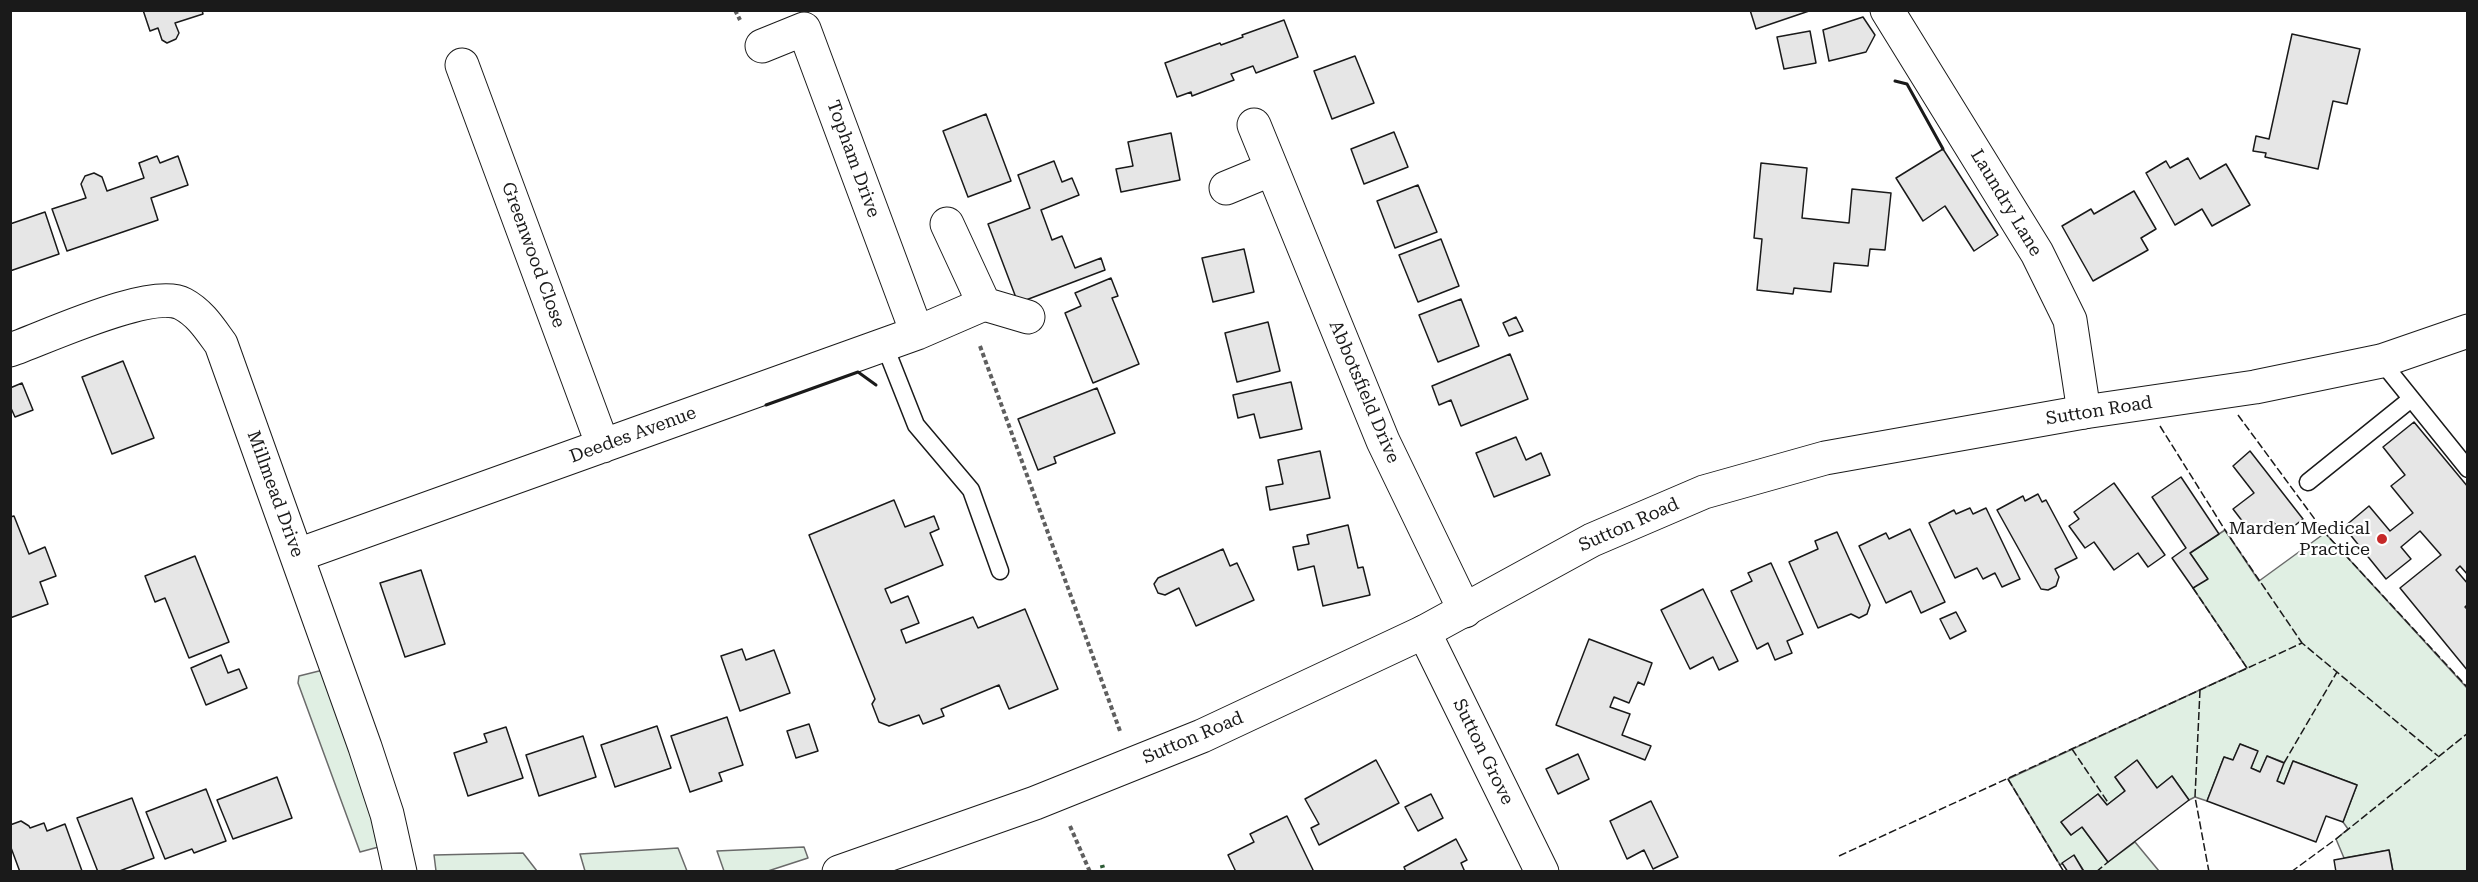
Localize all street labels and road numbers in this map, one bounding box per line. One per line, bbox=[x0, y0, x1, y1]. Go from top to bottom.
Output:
street label: Topham Drive bbox=[822, 97, 884, 221]
street label: Laundry Lane bbox=[1966, 146, 2046, 260]
street label: Greenwood Close bbox=[497, 179, 569, 331]
street label: Abbotsfield Drive bbox=[1324, 317, 1404, 467]
street label: Sutton Road bbox=[2044, 392, 2154, 430]
street label: Deedes Avenue bbox=[567, 402, 699, 468]
street label: Millmead Drive bbox=[242, 428, 308, 560]
street label: Sutton Road bbox=[1576, 493, 1682, 557]
street label: Sutton Grove bbox=[1448, 696, 1518, 808]
street label: Sutton Road bbox=[1139, 707, 1247, 769]

